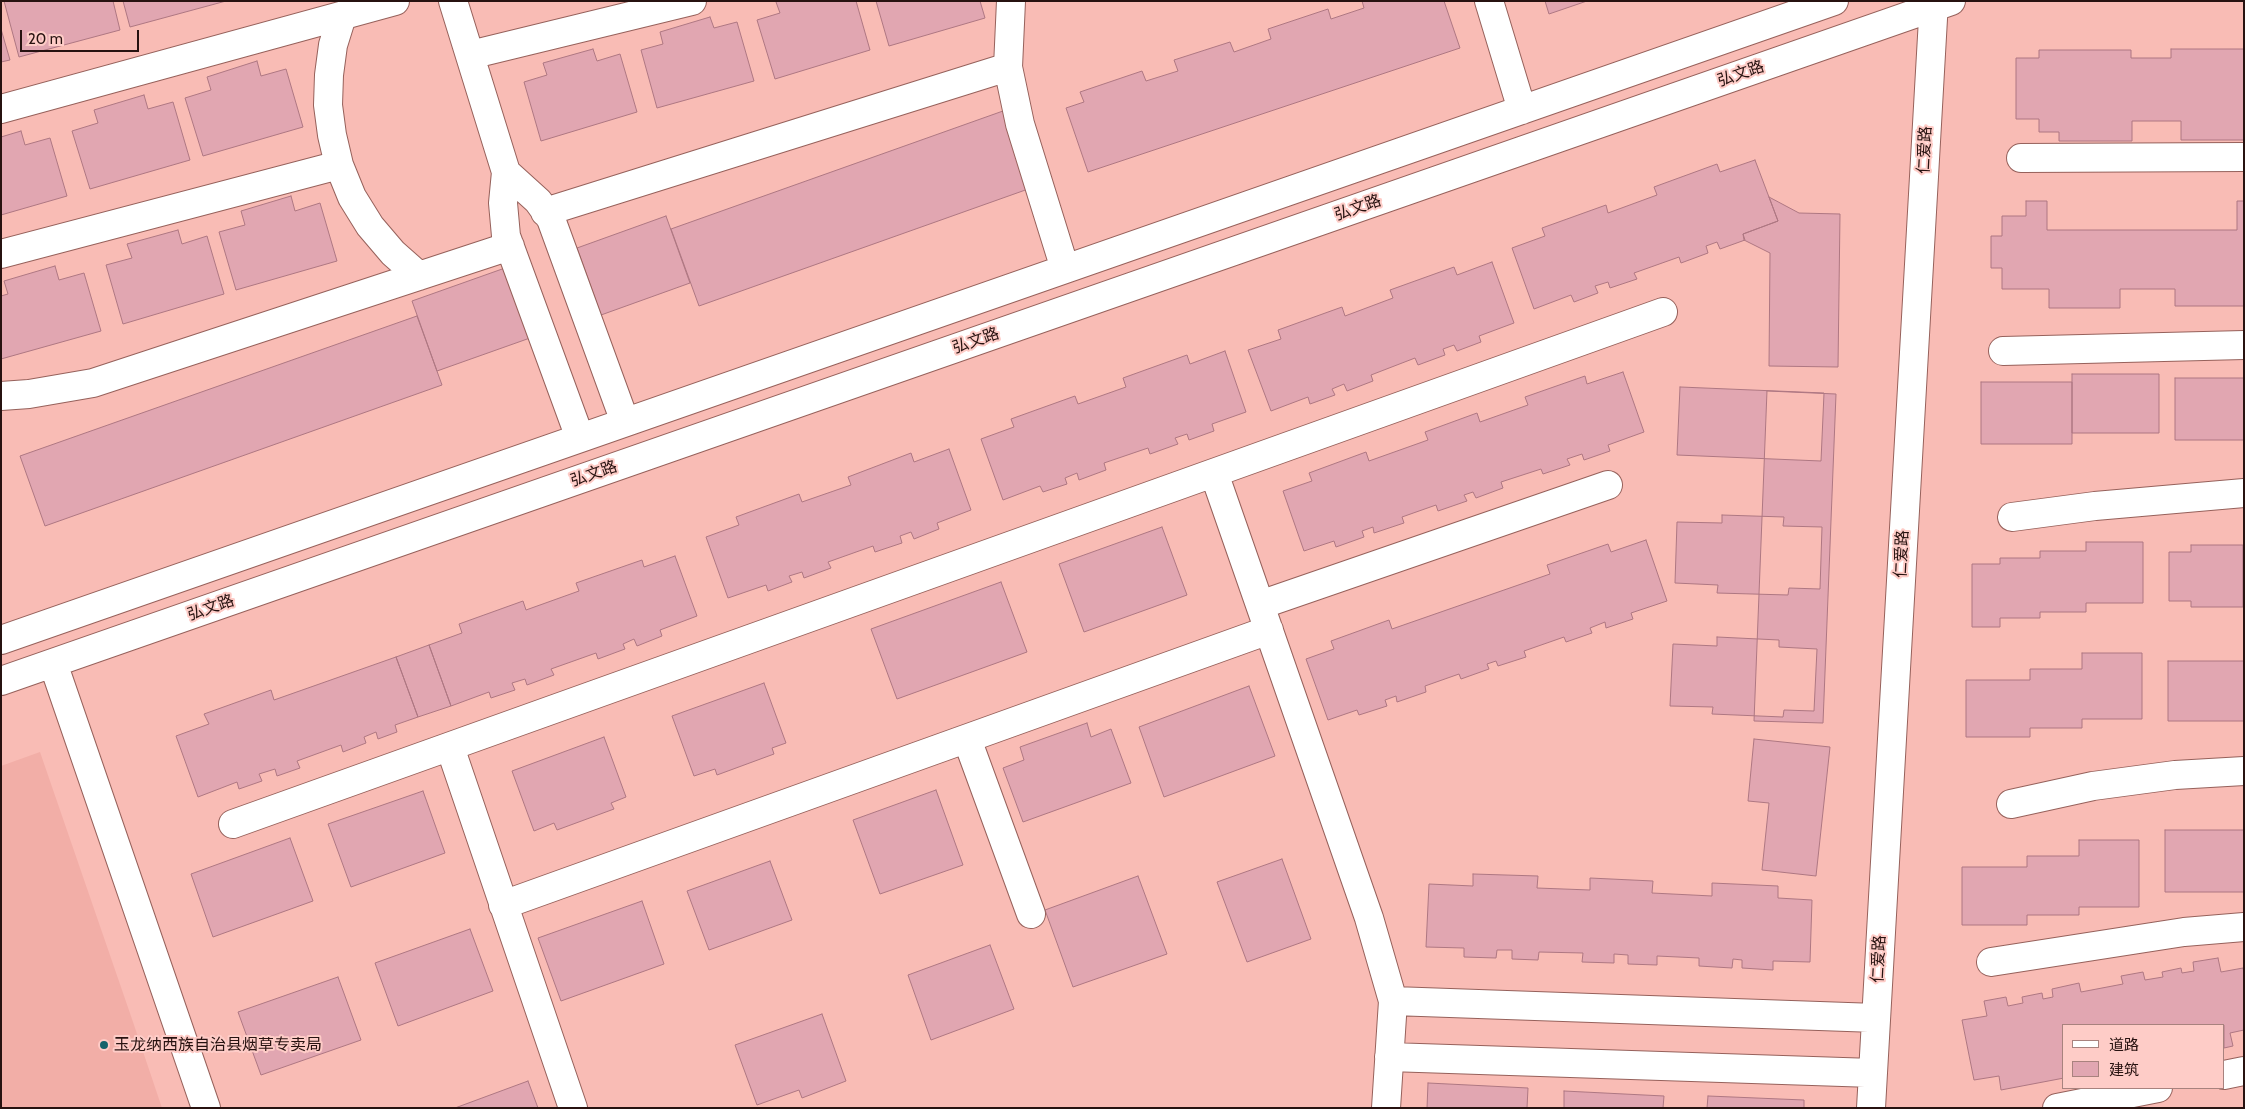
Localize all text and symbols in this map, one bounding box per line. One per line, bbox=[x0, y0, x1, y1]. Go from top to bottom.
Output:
scale bar bbox=[22, 20, 141, 52]
text: 20 m bbox=[28, 30, 63, 48]
street label: 弘文路 bbox=[1715, 57, 1767, 91]
street label: 仁爱路 bbox=[1914, 126, 1936, 174]
street label: 弘文路 bbox=[1332, 191, 1384, 225]
street label: 弘文路 bbox=[950, 324, 1002, 358]
street label: 弘文路 bbox=[568, 457, 620, 491]
street label: 仁爱路 bbox=[1891, 530, 1913, 578]
street label: 弘文路 bbox=[185, 591, 237, 625]
street label: 仁爱路 bbox=[1868, 935, 1890, 983]
legend bbox=[2062, 1024, 2225, 1089]
place label: 玉龙纳西族自治县烟草专卖局 bbox=[114, 1035, 322, 1055]
text: 道路 bbox=[2109, 1036, 2139, 1054]
marker: 玉龙纳西族自治县烟草专卖局 bbox=[98, 1039, 110, 1051]
text: 建筑 bbox=[2109, 1061, 2139, 1079]

